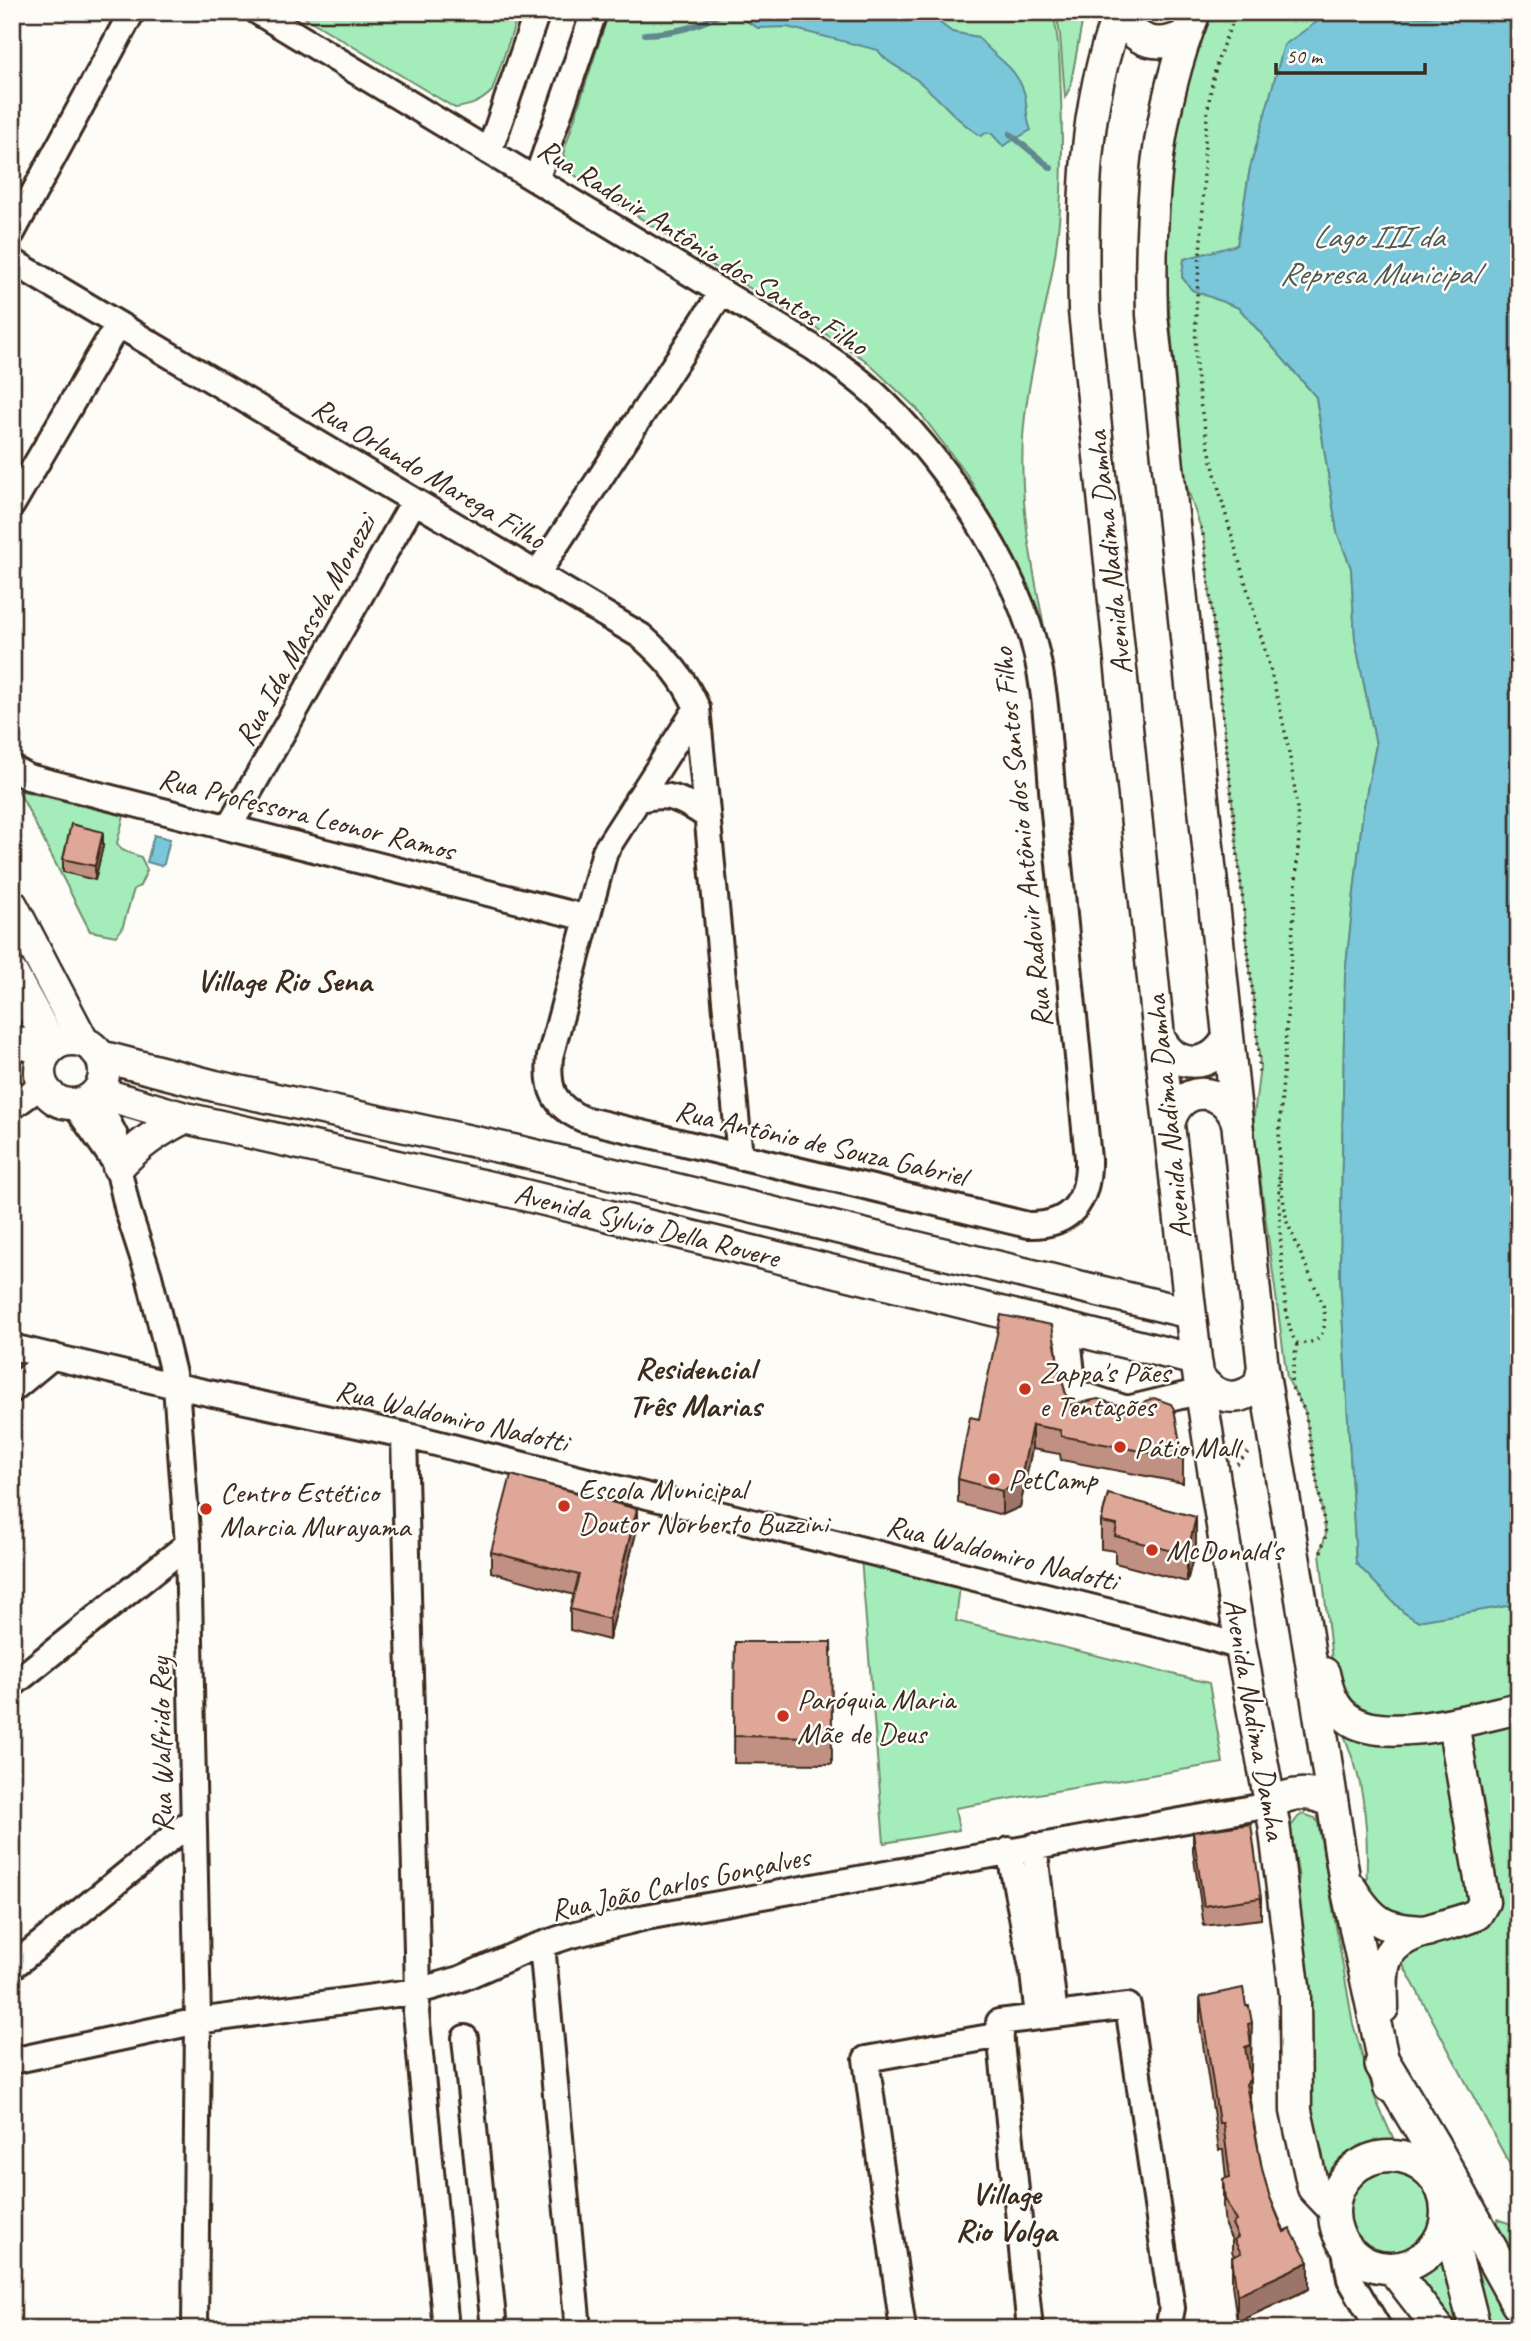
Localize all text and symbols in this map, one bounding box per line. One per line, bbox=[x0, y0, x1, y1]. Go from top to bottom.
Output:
scale bar bbox=[1276, 32, 1424, 76]
text: 50 m bbox=[1286, 43, 1324, 69]
street label: Rua Radovir Antônio dos Santos Filho bbox=[531, 130, 876, 365]
water label: Lago III da Represa Municipal bbox=[1280, 216, 1487, 294]
street label: Rua Orlando Marega Filho bbox=[305, 388, 554, 558]
street label: Avenida Nadima Damha bbox=[1077, 427, 1141, 677]
street label: Rua Ida Massola Monezzi bbox=[226, 505, 386, 752]
street label: Rua Radovir Antônio dos Santos Filho bbox=[983, 645, 1061, 1030]
street label: Rua Professora Leonor Ramos bbox=[155, 759, 462, 870]
district label: Village Rio Sena bbox=[196, 960, 374, 1001]
street label: Avenida Nadima Damha bbox=[1136, 991, 1200, 1241]
street label: Rua Antônio de Souza Gabriel bbox=[672, 1091, 975, 1196]
street label: Avenida Sylvio Della Rovere bbox=[511, 1174, 785, 1277]
district label: Residencial Três Marias bbox=[629, 1348, 764, 1426]
place label: Zappa's Pães e Tentações bbox=[1039, 1353, 1173, 1425]
street label: Rua Waldomiro Nadotti bbox=[332, 1371, 575, 1462]
marker: Zappa's Pães e Tentações bbox=[1017, 1381, 1033, 1397]
place label: Pátio Mall bbox=[1134, 1428, 1244, 1466]
marker: Pátio Mall bbox=[1112, 1439, 1128, 1455]
place label: PetCamp bbox=[1008, 1460, 1099, 1498]
place label: Escola Municipal Doutor Norberto Buzzini bbox=[578, 1470, 831, 1542]
marker: PetCamp bbox=[986, 1471, 1002, 1487]
place label: Centro Estético Marcia Murayama bbox=[220, 1473, 412, 1545]
marker: Escola Municipal Doutor Norberto Buzzini bbox=[556, 1498, 572, 1514]
marker: Centro Estético Marcia Murayama bbox=[198, 1501, 214, 1517]
street label: Rua Waldomiro Nadotti bbox=[882, 1506, 1125, 1601]
place label: McDonald's bbox=[1166, 1531, 1285, 1569]
marker: McDonald's bbox=[1144, 1542, 1160, 1558]
street label: Avenida Nadima Damha bbox=[1215, 1595, 1295, 1845]
street label: Rua Walfrido Rey bbox=[140, 1655, 182, 1833]
place label: Paróquia Maria Mãe de Deus bbox=[797, 1680, 958, 1752]
marker: Paróquia Maria Mãe de Deus bbox=[775, 1708, 791, 1724]
street label: Rua João Carlos Gonçalves bbox=[547, 1836, 816, 1929]
district label: Village Rio Volga bbox=[956, 2173, 1059, 2251]

